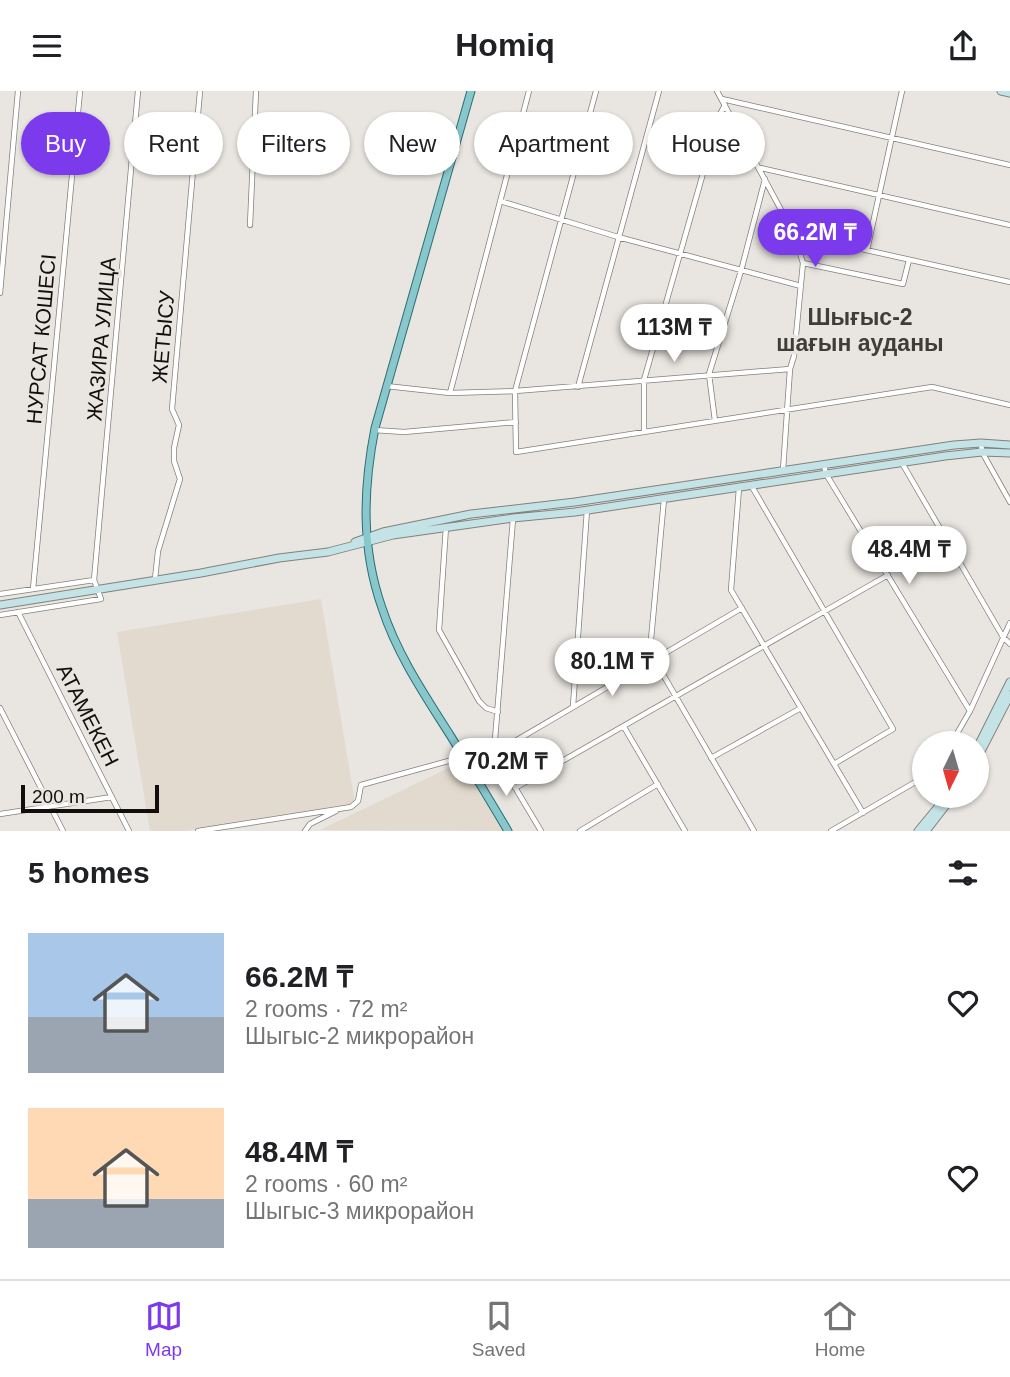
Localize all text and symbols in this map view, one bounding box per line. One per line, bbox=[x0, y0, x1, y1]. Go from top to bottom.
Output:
icon: menu bbox=[28, 27, 66, 65]
text: Homiq bbox=[455, 27, 555, 63]
icon: share bbox=[944, 27, 982, 65]
chip: Buy bbox=[21, 112, 110, 175]
chip: Rent bbox=[124, 112, 223, 175]
chip: Filters bbox=[237, 112, 350, 175]
chip: New bbox=[364, 112, 460, 175]
chip: Apartment bbox=[474, 112, 633, 175]
chip: House bbox=[647, 112, 765, 175]
pin: 66.2M ₸ bbox=[750, 209, 880, 269]
text: 66.2M ₸ bbox=[774, 219, 856, 245]
street label: НУРСАТ КОШЕСI bbox=[22, 253, 60, 425]
street label: ЖАЗИРА УЛИЦА bbox=[82, 256, 120, 422]
street label: ЖЕТЫСУ bbox=[148, 289, 179, 384]
district label: Шығыс-2 шағын ауданы bbox=[776, 304, 944, 356]
pin: 113M ₸ bbox=[617, 305, 731, 364]
text: 113M ₸ bbox=[636, 314, 712, 340]
pin: 48.4M ₸ bbox=[844, 526, 974, 586]
text: 48.4M ₸ bbox=[868, 536, 950, 562]
pin: 80.1M ₸ bbox=[547, 639, 677, 698]
text: 80.1M ₸ bbox=[571, 648, 653, 674]
street label: АТАМЕКЕН bbox=[52, 660, 124, 770]
north arrow bbox=[912, 731, 989, 809]
map controls bbox=[912, 731, 989, 808]
pin: 70.2M ₸ bbox=[441, 739, 571, 798]
text: 70.2M ₸ bbox=[465, 748, 547, 774]
scale bar bbox=[21, 782, 159, 814]
text: 200 m bbox=[32, 786, 85, 807]
icon: filters bbox=[944, 854, 982, 892]
text: 5 homes bbox=[28, 856, 150, 889]
text: 66.2M ₸ bbox=[245, 960, 353, 993]
icon: home bbox=[84, 961, 168, 1045]
icon: heart bbox=[944, 984, 982, 1022]
text: 2 rooms · 72 m² bbox=[245, 996, 407, 1022]
text: Шыгыс-2 микрорайон bbox=[245, 1023, 474, 1049]
text: 48.4M ₸ bbox=[245, 1135, 353, 1168]
icon: home bbox=[84, 1136, 168, 1220]
icon: heart bbox=[944, 1159, 982, 1197]
text: 2 rooms · 60 m² bbox=[245, 1171, 407, 1197]
text: Шыгыс-3 микрорайон bbox=[245, 1198, 474, 1224]
tab: Map bbox=[145, 1297, 183, 1361]
tab: Saved bbox=[472, 1297, 526, 1361]
tab: Home bbox=[815, 1297, 865, 1361]

